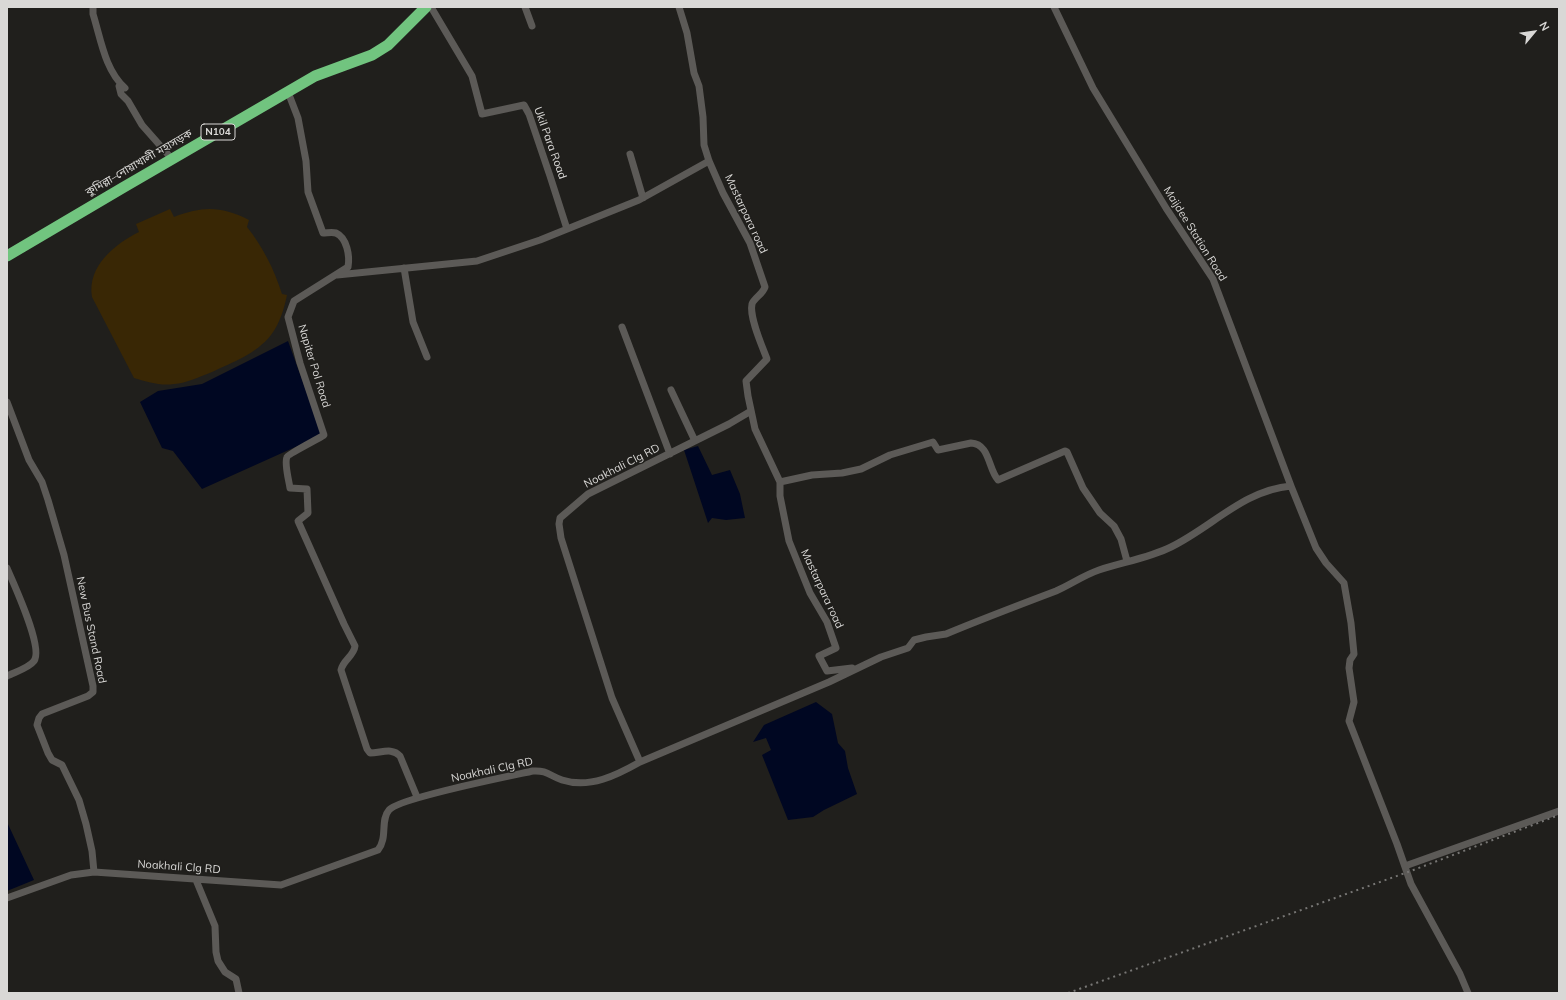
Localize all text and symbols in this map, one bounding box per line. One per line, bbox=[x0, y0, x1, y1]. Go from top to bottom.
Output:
north arrow bbox=[1514, 12, 1554, 52]
text: N bbox=[1536, 19, 1553, 33]
street label: Ukil Para Road bbox=[531, 105, 569, 181]
road number: N104 bbox=[201, 124, 235, 140]
street label: কুমিল্লা–নোয়াখালী মহাসড়ক bbox=[83, 127, 195, 199]
street label: Mastarpara road bbox=[722, 172, 770, 256]
street label: Maijdee Station Road bbox=[1161, 184, 1229, 284]
street label: Napiter Pol Road bbox=[295, 323, 333, 409]
street label: Noakhali Clg RD bbox=[582, 441, 662, 491]
street label: Mastarpara road bbox=[798, 547, 846, 631]
street label: New Bus Stand Road bbox=[73, 575, 109, 685]
street label: Noakhali Clg RD bbox=[450, 755, 534, 785]
street label: Noakhali Clg RD bbox=[137, 858, 221, 876]

